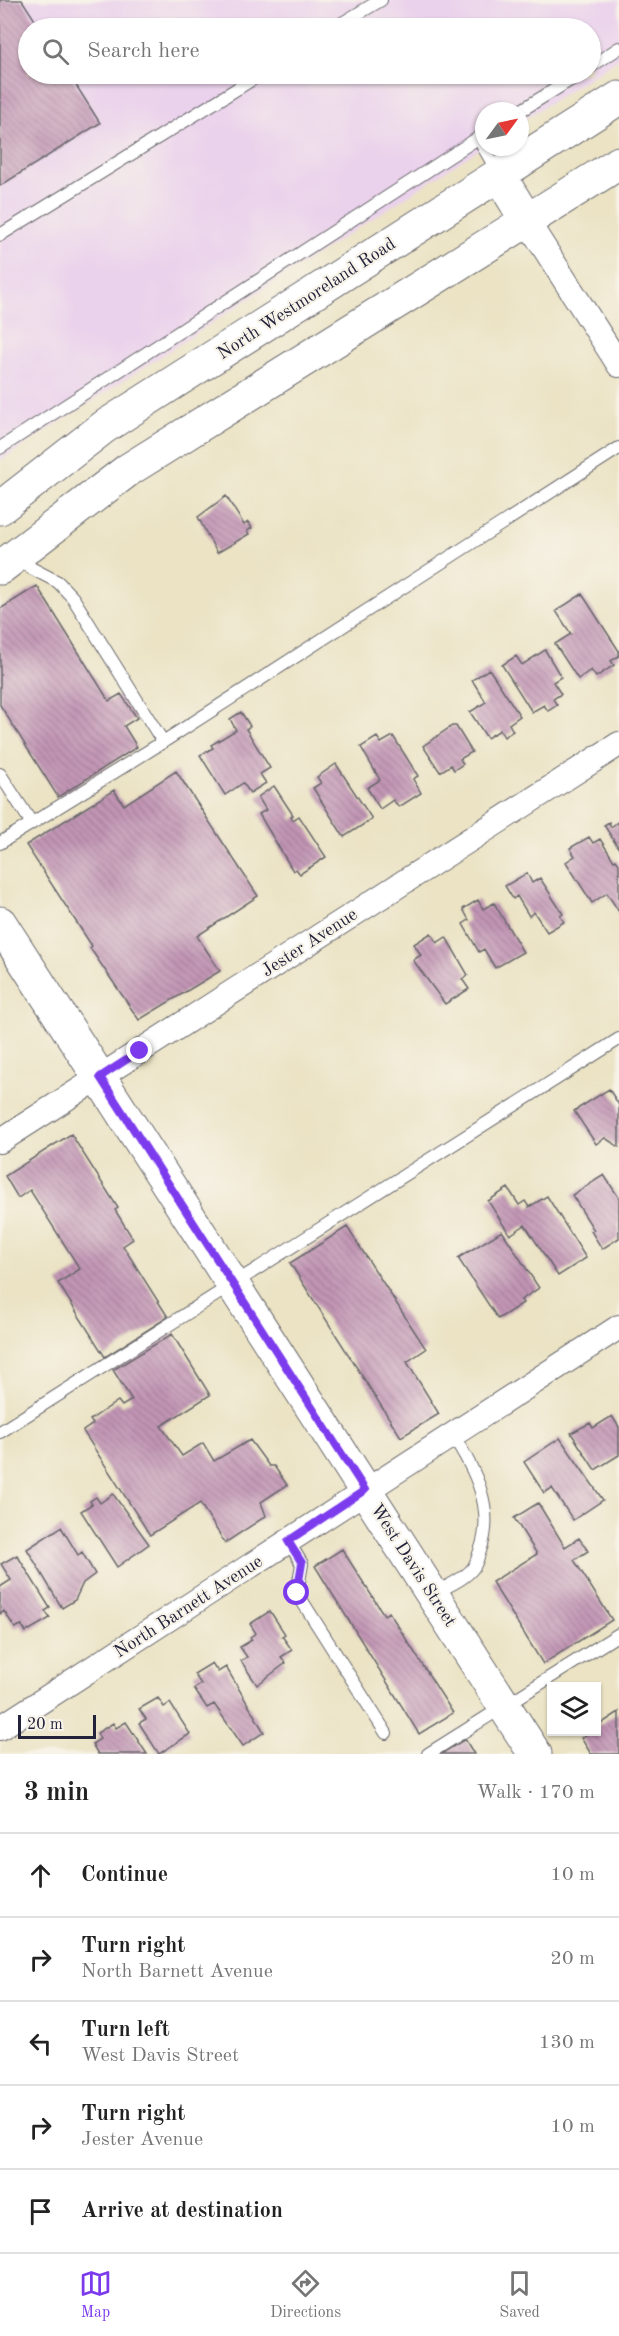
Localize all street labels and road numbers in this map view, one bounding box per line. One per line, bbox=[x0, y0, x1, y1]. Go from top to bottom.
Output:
street label: North Westmoreland Road bbox=[214, 235, 399, 363]
street label: Jester Avenue bbox=[259, 905, 361, 980]
street label: West Davis Street bbox=[367, 1501, 459, 1630]
street label: North Barnett Avenue bbox=[111, 1552, 266, 1661]

